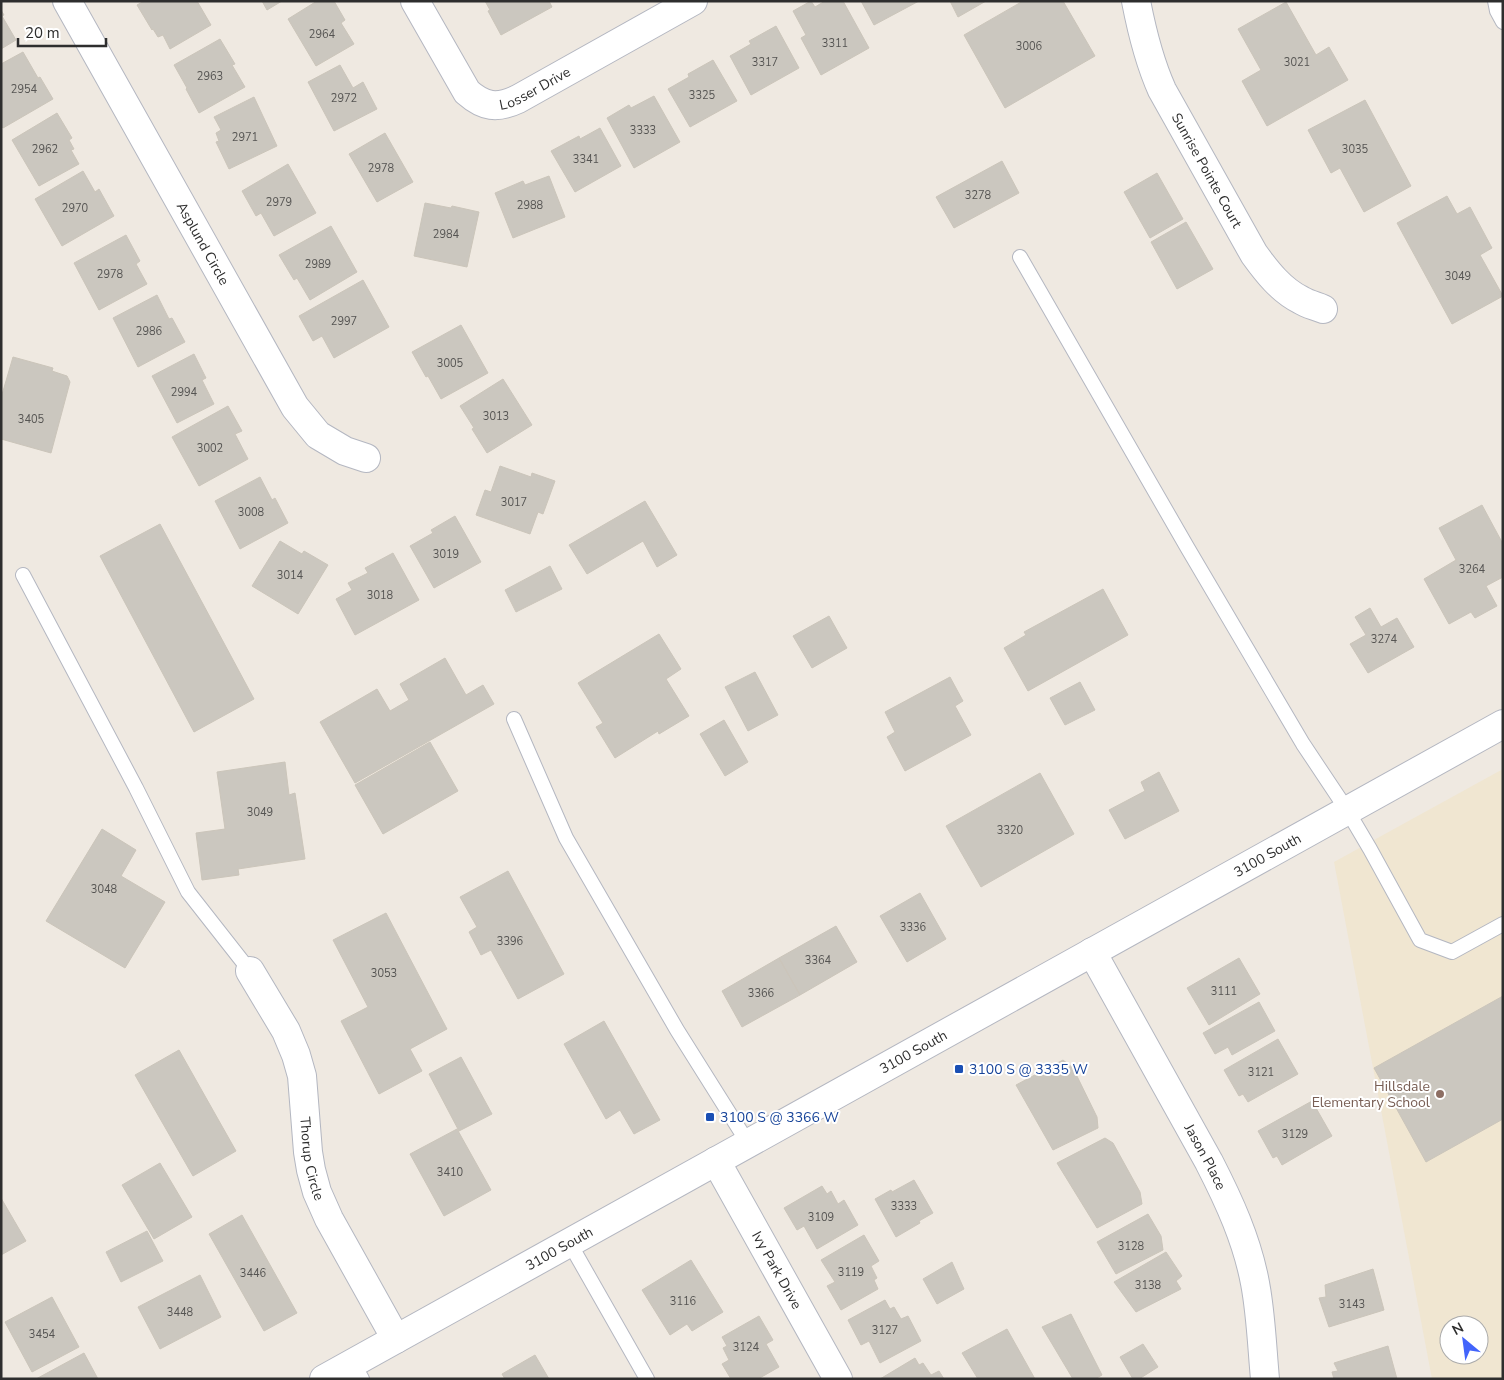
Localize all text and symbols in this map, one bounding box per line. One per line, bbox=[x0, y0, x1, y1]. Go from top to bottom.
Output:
scale bar bbox=[18, 15, 105, 47]
text: 20 m bbox=[25, 23, 60, 43]
house number: 2964 bbox=[309, 27, 336, 42]
house number: 3311 bbox=[822, 36, 848, 51]
house number: 3006 bbox=[1016, 39, 1043, 54]
house number: 3317 bbox=[752, 55, 778, 70]
house number: 3021 bbox=[1284, 55, 1310, 70]
street label: Losser Drive bbox=[498, 63, 574, 115]
house number: 2963 bbox=[197, 69, 223, 84]
house number: 2954 bbox=[11, 82, 38, 97]
house number: 3325 bbox=[689, 88, 716, 103]
house number: 2972 bbox=[331, 91, 357, 106]
street label: Sunrise Pointe Court bbox=[1167, 110, 1246, 231]
house number: 3333 bbox=[630, 123, 656, 138]
house number: 2971 bbox=[232, 130, 258, 145]
house number: 2962 bbox=[32, 142, 58, 157]
house number: 3035 bbox=[1342, 142, 1369, 157]
house number: 3341 bbox=[573, 152, 599, 167]
house number: 2978 bbox=[368, 161, 395, 176]
house number: 3278 bbox=[965, 188, 992, 203]
house number: 2979 bbox=[266, 195, 292, 210]
house number: 2988 bbox=[517, 198, 544, 213]
street label: Asplund Circle bbox=[172, 199, 234, 289]
house number: 2970 bbox=[62, 201, 89, 216]
house number: 2984 bbox=[433, 227, 460, 242]
house number: 2989 bbox=[305, 257, 331, 272]
house number: 2978 bbox=[97, 267, 124, 282]
house number: 3049 bbox=[1445, 269, 1471, 284]
house number: 2997 bbox=[331, 314, 357, 329]
house number: 2986 bbox=[136, 324, 163, 339]
house number: 3005 bbox=[437, 356, 464, 371]
house number: 2994 bbox=[171, 385, 198, 400]
house number: 3013 bbox=[483, 409, 509, 424]
house number: 3405 bbox=[18, 412, 45, 427]
house number: 3002 bbox=[197, 441, 223, 456]
house number: 3017 bbox=[501, 495, 527, 510]
house number: 3008 bbox=[238, 505, 265, 520]
house number: 3019 bbox=[433, 547, 459, 562]
house number: 3264 bbox=[1459, 562, 1486, 577]
house number: 3014 bbox=[277, 568, 304, 583]
house number: 3018 bbox=[367, 588, 394, 603]
house number: 3274 bbox=[1371, 632, 1398, 647]
house number: 3049 bbox=[247, 805, 273, 820]
house number: 3320 bbox=[997, 823, 1024, 838]
street label: 3100 South bbox=[1230, 829, 1305, 882]
house number: 3048 bbox=[91, 882, 118, 897]
house number: 3336 bbox=[900, 920, 927, 935]
house number: 3396 bbox=[497, 934, 524, 949]
house number: 3364 bbox=[805, 953, 832, 968]
house number: 3053 bbox=[371, 966, 397, 981]
house number: 3111 bbox=[1211, 984, 1237, 999]
house number: 3366 bbox=[748, 986, 775, 1001]
street label: 3100 South bbox=[876, 1026, 951, 1078]
place label: 3100 S @ 3335 W bbox=[969, 1060, 1088, 1079]
marker: 3100 S @ 3335 W bbox=[953, 1063, 965, 1075]
house number: 3121 bbox=[1248, 1065, 1274, 1080]
place label: Hillsdale Elementary School bbox=[1312, 1077, 1431, 1112]
marker: Hillsdale Elementary School bbox=[1434, 1088, 1446, 1100]
place label: 3100 S @ 3366 W bbox=[720, 1108, 839, 1127]
marker: 3100 S @ 3366 W bbox=[704, 1111, 716, 1123]
street label: Thorup Circle bbox=[295, 1116, 329, 1204]
street label: Jason Place bbox=[1179, 1120, 1230, 1193]
house number: 3129 bbox=[1282, 1127, 1308, 1142]
house number: 3410 bbox=[437, 1165, 464, 1180]
house number: 3333 bbox=[891, 1199, 917, 1214]
house number: 3109 bbox=[808, 1210, 834, 1225]
street label: 3100 South bbox=[522, 1222, 597, 1275]
street label: Ivy Park Drive bbox=[747, 1228, 806, 1313]
house number: 3128 bbox=[1118, 1239, 1145, 1254]
house number: 3119 bbox=[838, 1265, 864, 1280]
house number: 3446 bbox=[240, 1266, 267, 1281]
house number: 3138 bbox=[1135, 1278, 1162, 1293]
house number: 3116 bbox=[670, 1294, 697, 1309]
house number: 3143 bbox=[1339, 1297, 1365, 1312]
house number: 3448 bbox=[167, 1305, 194, 1320]
north arrow bbox=[1439, 1315, 1489, 1365]
text: N bbox=[1449, 1318, 1467, 1340]
house number: 3127 bbox=[872, 1323, 898, 1338]
house number: 3454 bbox=[29, 1327, 56, 1342]
house number: 3124 bbox=[733, 1340, 760, 1355]

